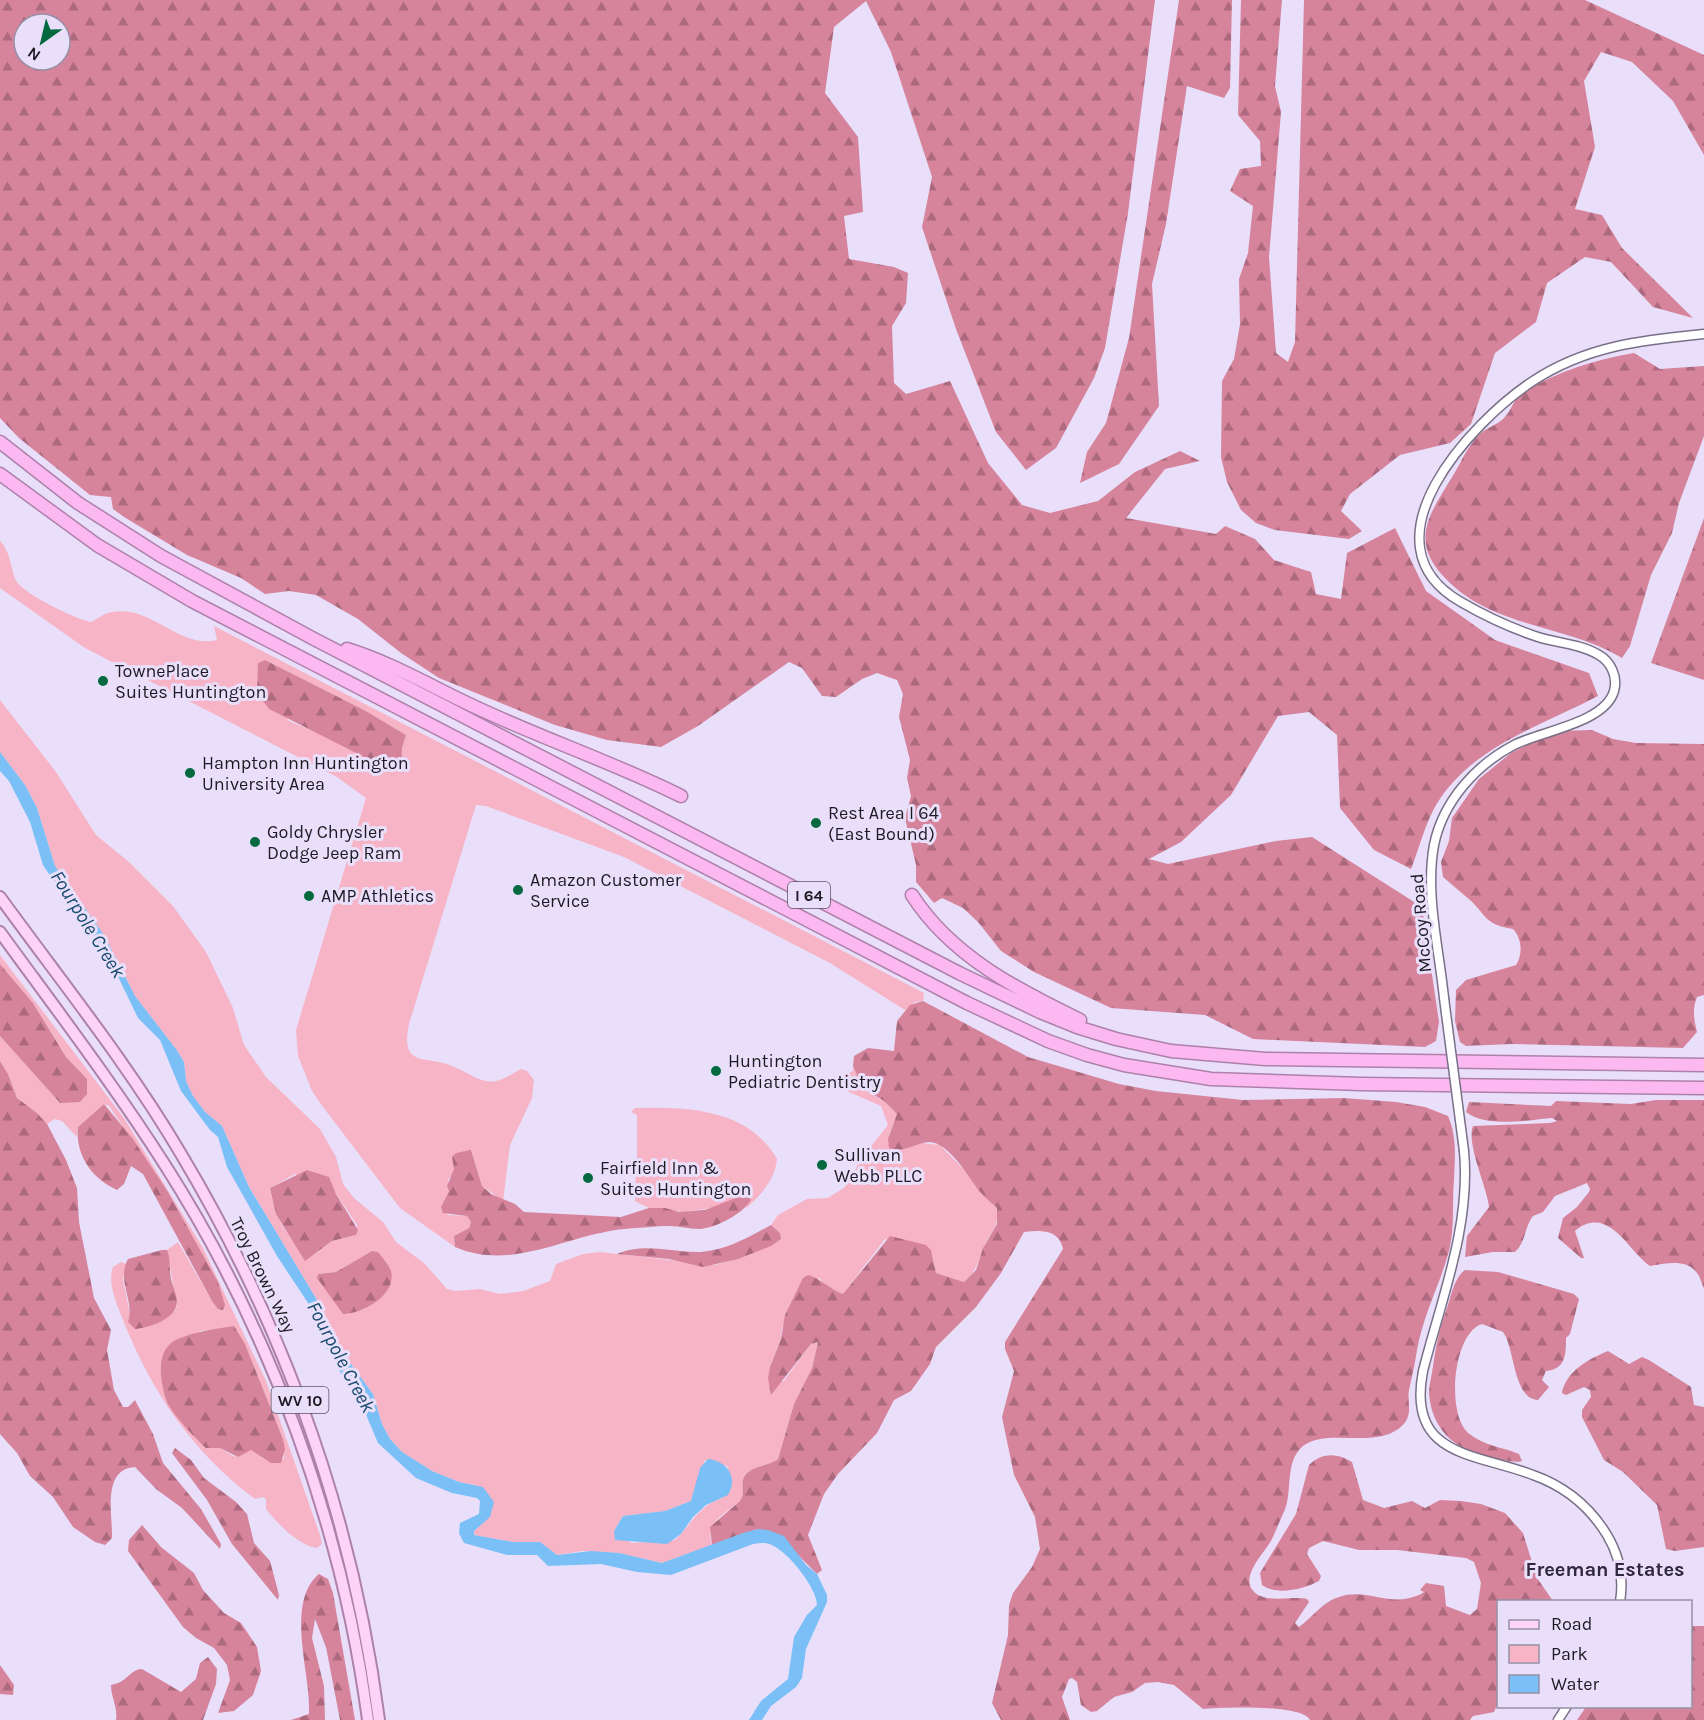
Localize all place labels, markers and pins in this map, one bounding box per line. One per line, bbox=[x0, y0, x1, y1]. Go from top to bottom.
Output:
place label: TownePlace Suites Huntington bbox=[115, 660, 266, 703]
marker: TownePlace Suites Huntington bbox=[96, 674, 110, 688]
place label: Hampton Inn Huntington University Area bbox=[202, 752, 409, 795]
marker: Hampton Inn Huntington University Area bbox=[183, 766, 197, 780]
place label: Rest Area I 64 (East Bound) bbox=[828, 802, 939, 845]
marker: Rest Area I 64 (East Bound) bbox=[809, 816, 823, 830]
place label: Goldy Chrysler Dodge Jeep Ram bbox=[267, 821, 401, 864]
marker: Goldy Chrysler Dodge Jeep Ram bbox=[248, 835, 262, 849]
place label: Amazon Customer Service bbox=[530, 869, 682, 912]
marker: Amazon Customer Service bbox=[511, 883, 525, 897]
place label: AMP Athletics bbox=[321, 885, 434, 907]
marker: AMP Athletics bbox=[302, 889, 316, 903]
place label: Huntington Pediatric Dentistry bbox=[728, 1050, 881, 1093]
marker: Huntington Pediatric Dentistry bbox=[709, 1064, 723, 1078]
place label: Sullivan Webb PLLC bbox=[834, 1144, 922, 1187]
place label: Fairfield Inn & Suites Huntington bbox=[600, 1157, 751, 1200]
marker: Sullivan Webb PLLC bbox=[815, 1158, 829, 1172]
marker: Fairfield Inn & Suites Huntington bbox=[581, 1171, 595, 1185]

